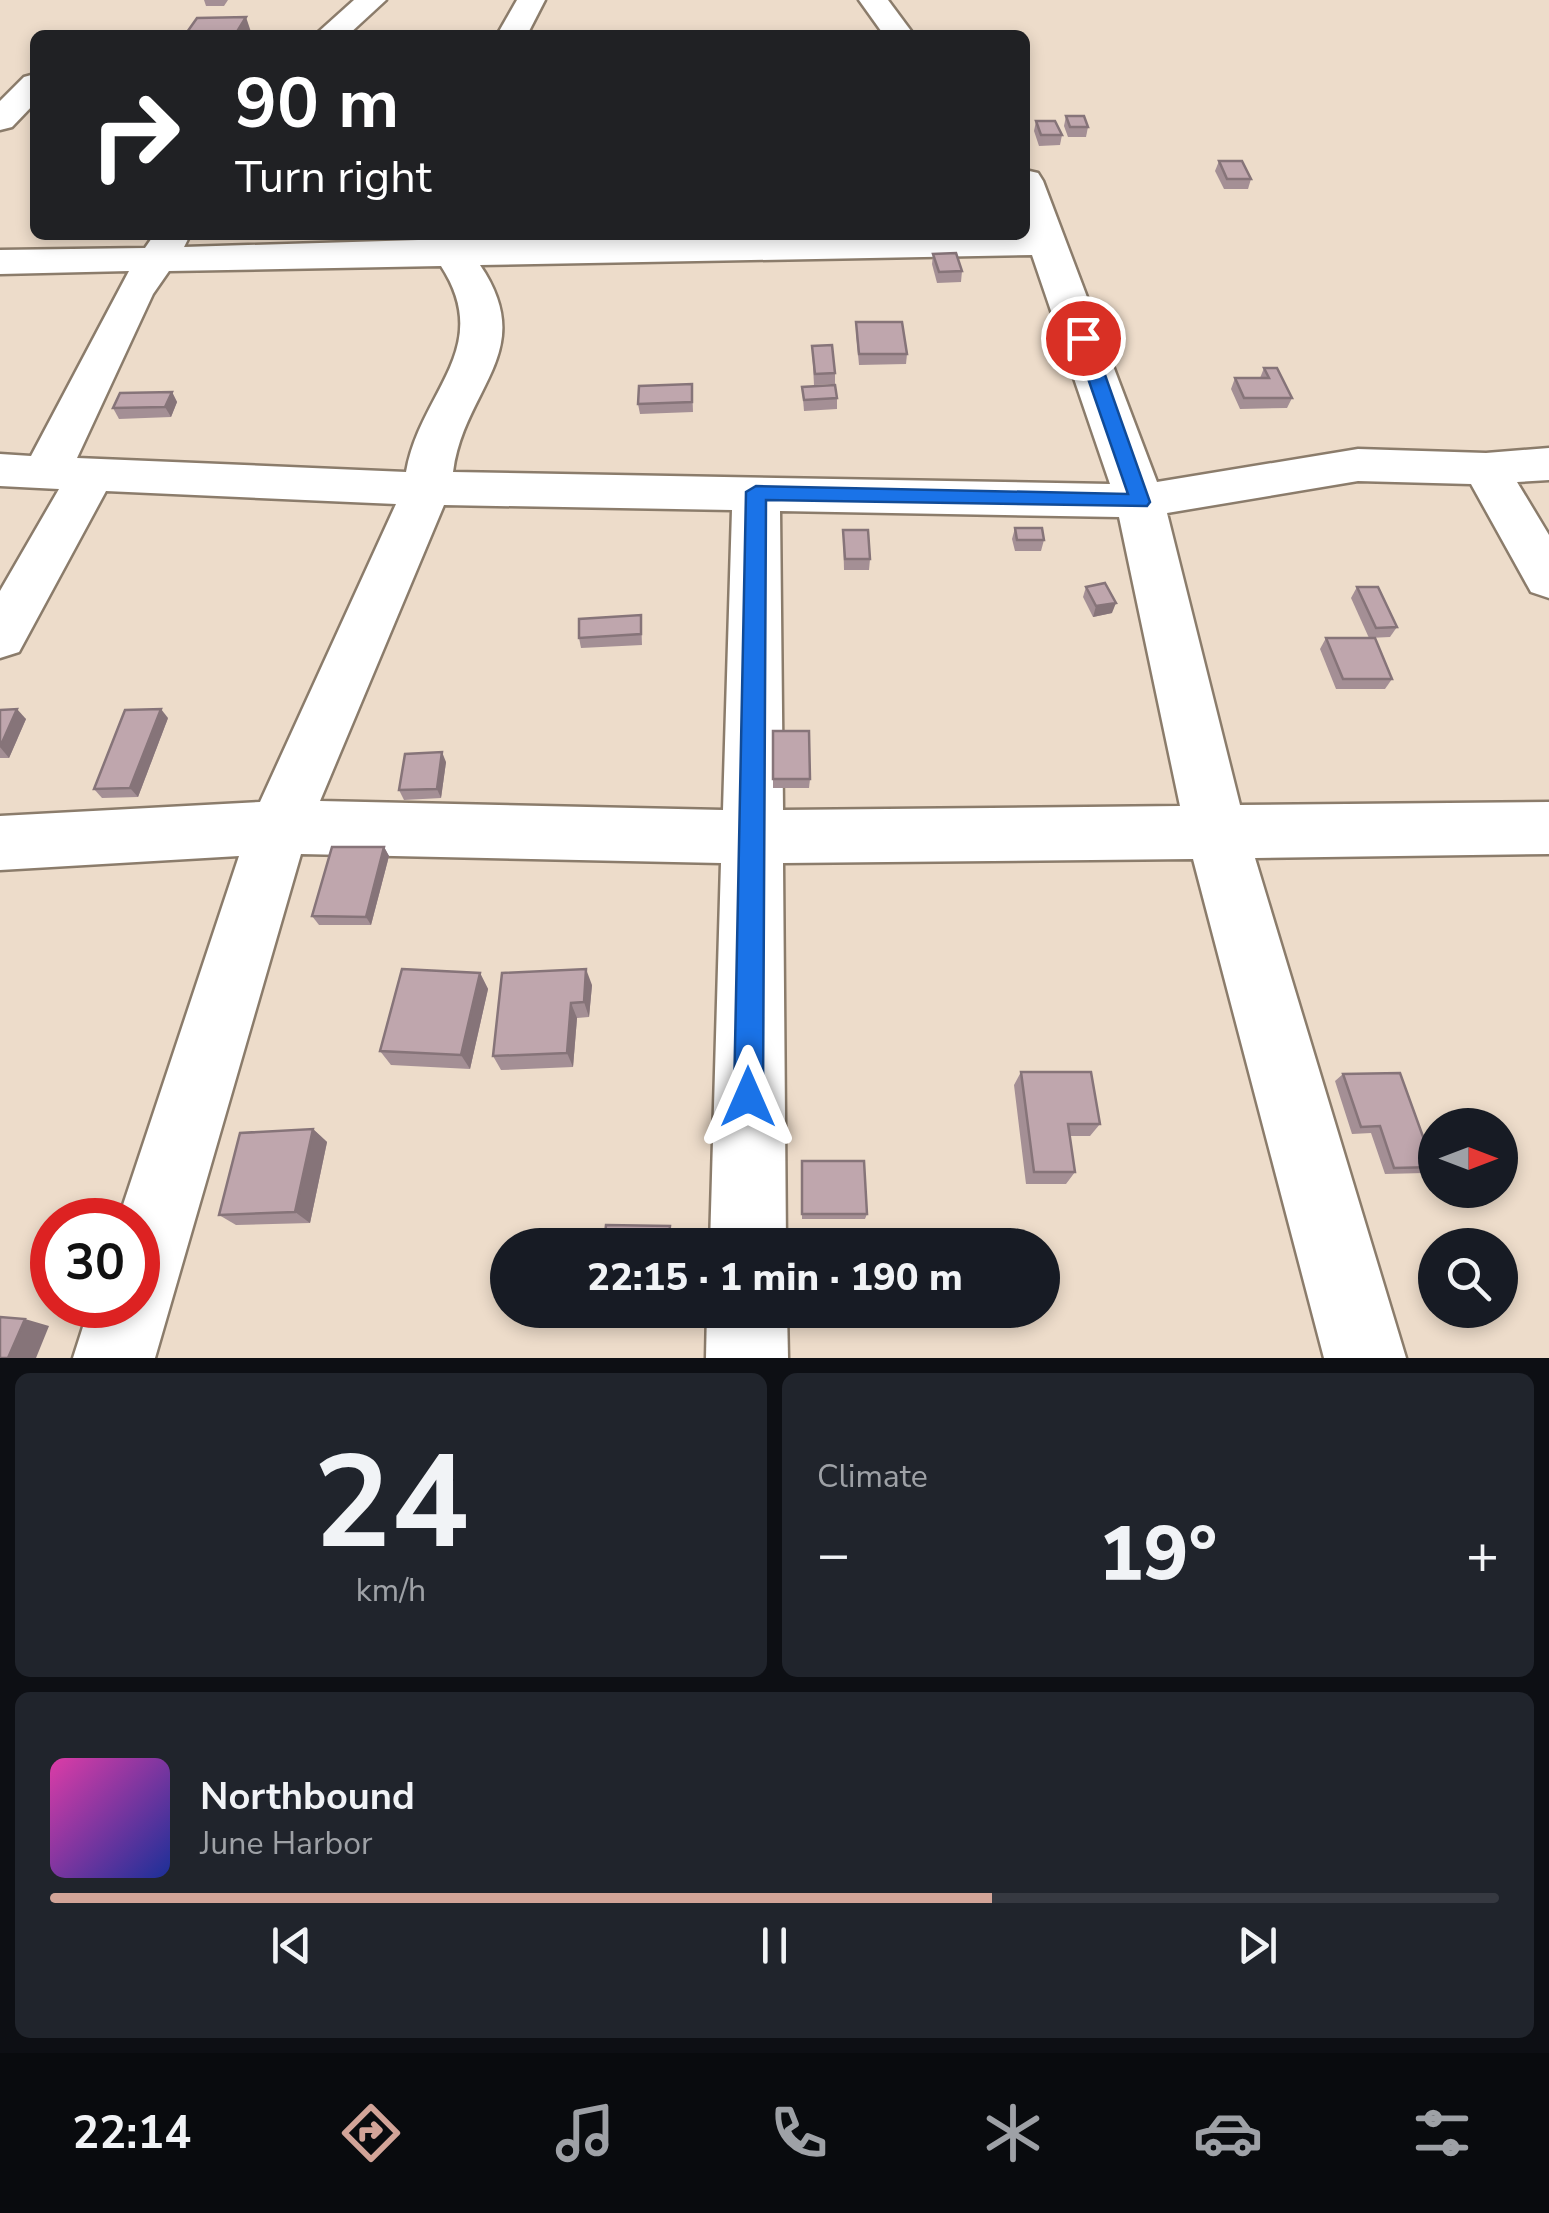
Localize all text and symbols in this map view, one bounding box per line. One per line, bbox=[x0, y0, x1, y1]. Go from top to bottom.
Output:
text: 90 m bbox=[235, 56, 399, 152]
icon: right bbox=[70, 70, 200, 200]
text: Turn right bbox=[235, 147, 432, 208]
pin bbox=[1041, 296, 1126, 381]
icon: arrive bbox=[1056, 311, 1111, 366]
position arrow bbox=[696, 1045, 800, 1149]
north arrow bbox=[1418, 1108, 1518, 1208]
map controls bbox=[1418, 1108, 1518, 1328]
speed limit sign: 30 bbox=[30, 1198, 160, 1328]
button: search bbox=[1418, 1228, 1518, 1328]
text: 22:15 · 1 min · 190 m bbox=[587, 1252, 963, 1303]
text: 24 bbox=[313, 1415, 469, 1592]
text: Climate bbox=[817, 1455, 928, 1498]
text: 19° bbox=[1099, 1503, 1217, 1605]
text: − bbox=[817, 1517, 850, 1592]
text: + bbox=[1466, 1517, 1499, 1592]
text: km/h bbox=[356, 1569, 426, 1612]
text: Northbound bbox=[200, 1771, 415, 1822]
text: June Harbor bbox=[200, 1822, 372, 1865]
icon: previous bbox=[264, 1918, 319, 1973]
icon: pause bbox=[747, 1918, 802, 1973]
icon: next bbox=[1230, 1918, 1285, 1973]
icon: directions bbox=[336, 2098, 406, 2168]
icon: music bbox=[550, 2098, 620, 2168]
icon: phone bbox=[764, 2098, 834, 2168]
icon: climate bbox=[978, 2098, 1048, 2168]
icon: car bbox=[1193, 2098, 1263, 2168]
icon: filters bbox=[1407, 2098, 1477, 2168]
text: 22:14 bbox=[72, 2103, 191, 2164]

